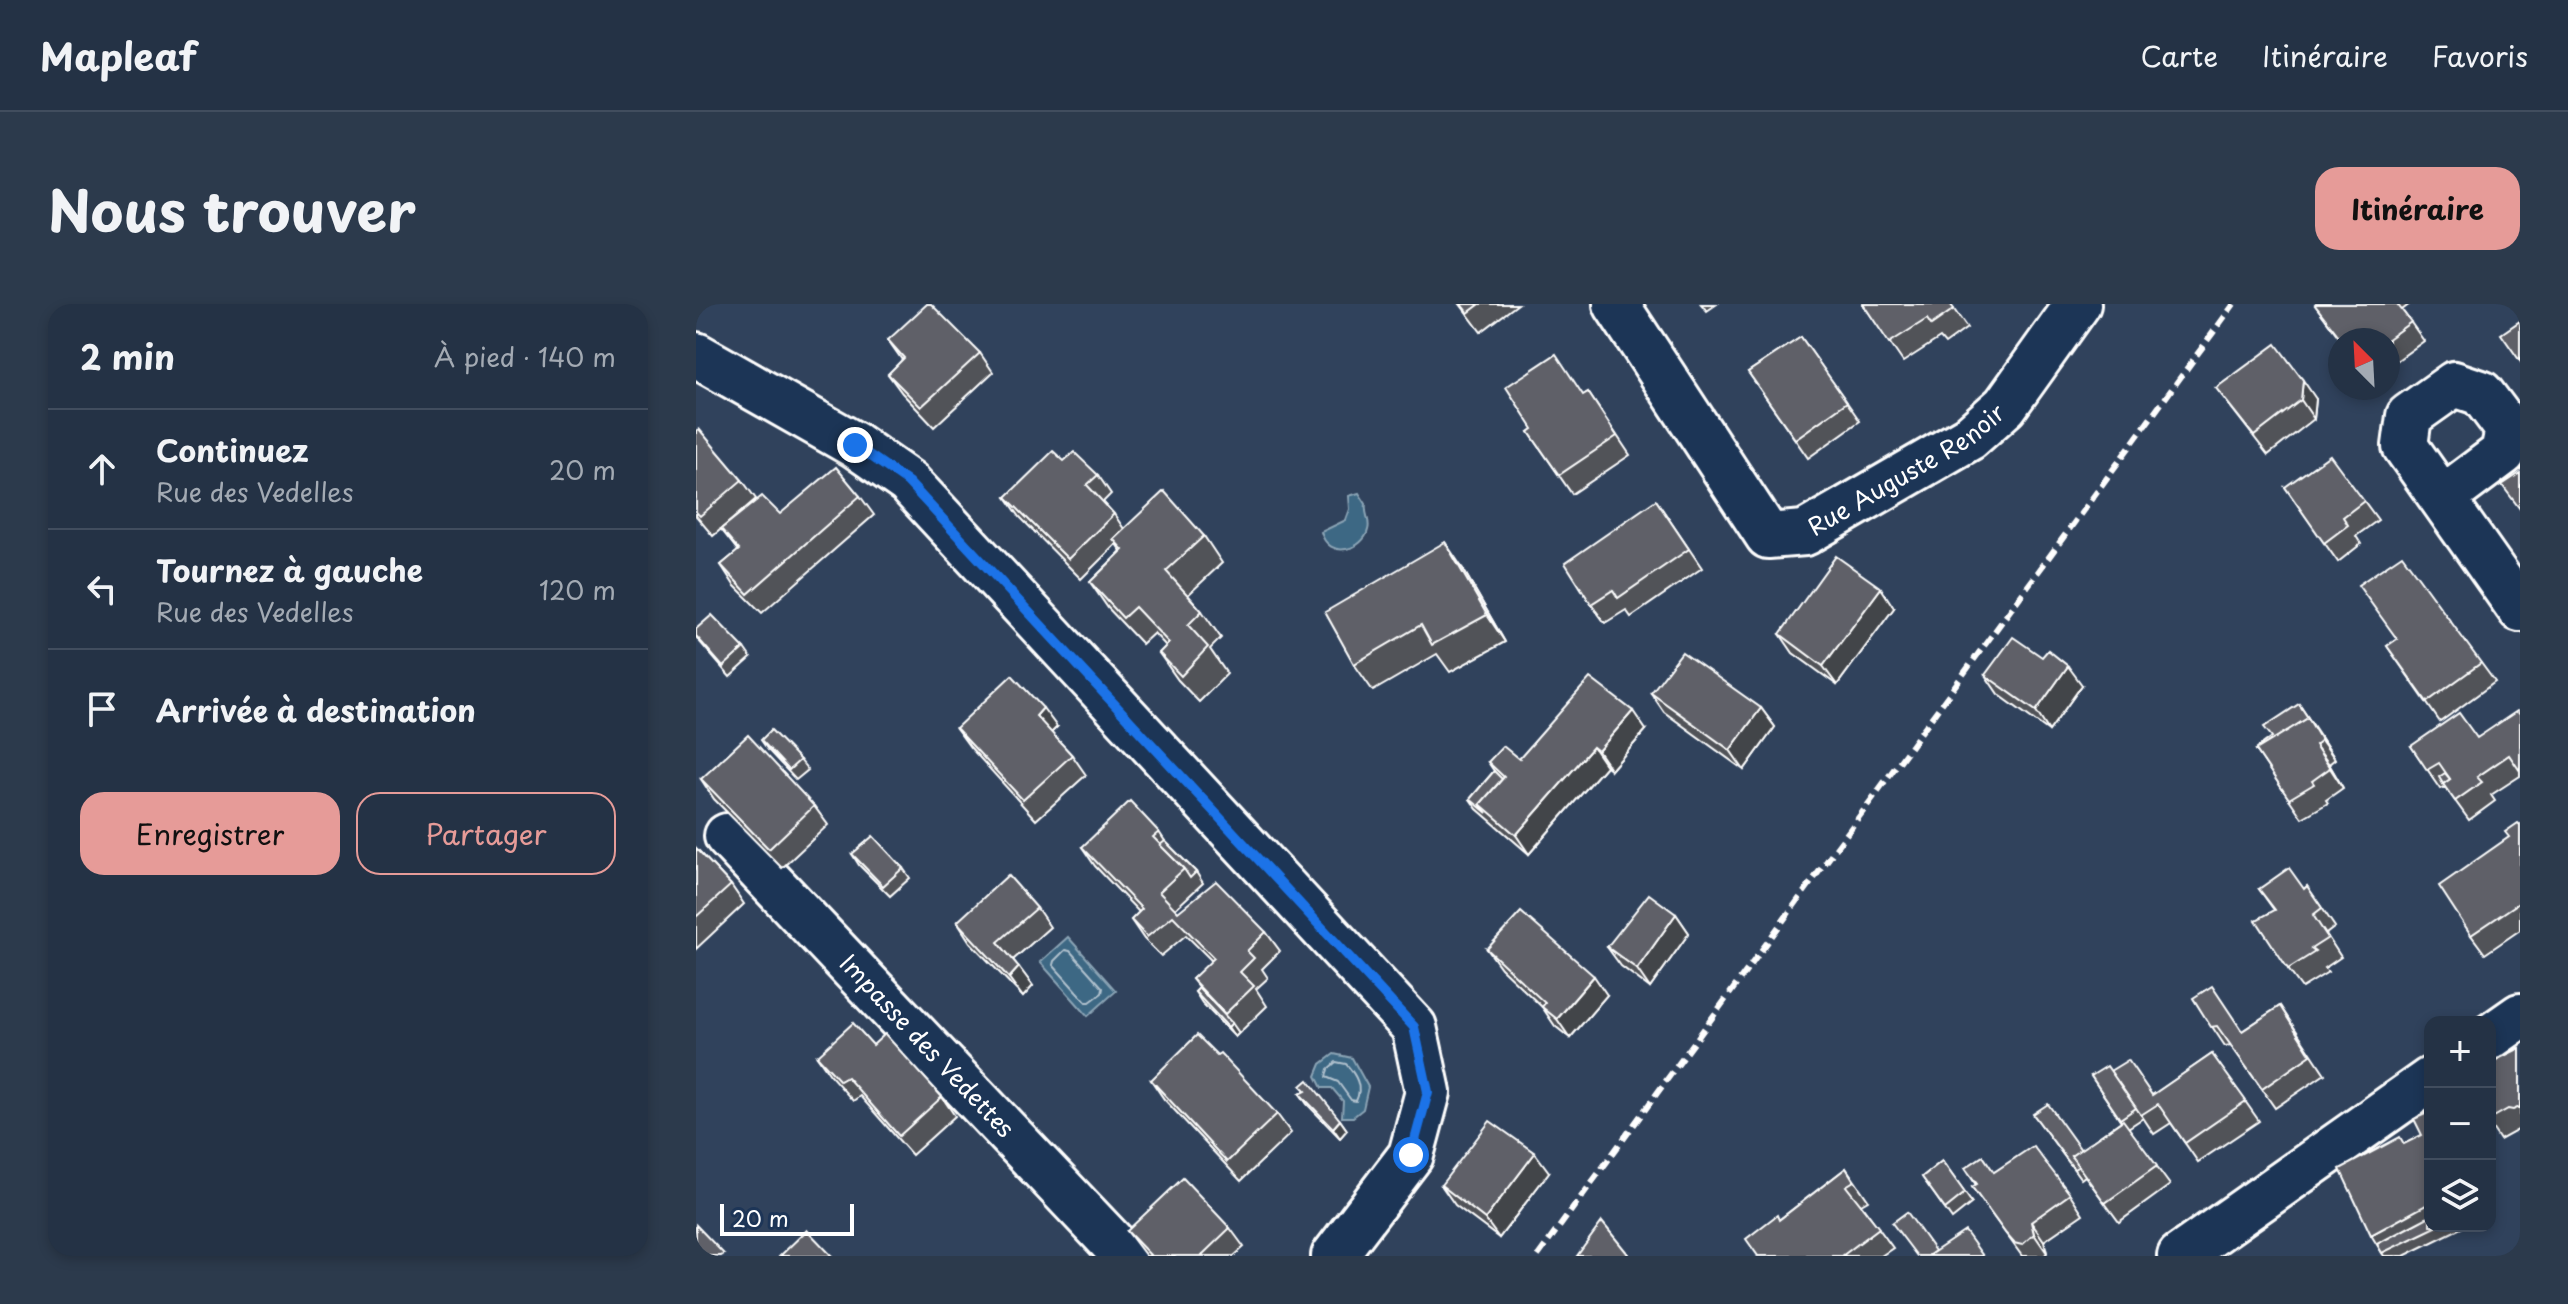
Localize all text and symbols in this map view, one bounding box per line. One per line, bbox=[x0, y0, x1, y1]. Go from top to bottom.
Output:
text: Mapleaf bbox=[40, 27, 197, 84]
text: Carte bbox=[2140, 34, 2218, 77]
text: Itinéraire bbox=[2262, 34, 2388, 77]
text: Favoris bbox=[2432, 34, 2528, 77]
text: Nous trouver bbox=[48, 166, 416, 251]
button: Itinéraire bbox=[2315, 167, 2520, 250]
north arrow bbox=[2328, 328, 2400, 400]
text: 2 min bbox=[80, 330, 175, 382]
text: À pied · 140 m bbox=[434, 337, 616, 376]
street label: Rue Auguste Renoir bbox=[1800, 394, 2012, 544]
text: Continuez bbox=[156, 427, 309, 472]
route end bbox=[837, 427, 873, 463]
icon: ahead bbox=[80, 447, 124, 491]
text: 20 m bbox=[549, 450, 616, 489]
text: Rue des Vedelles bbox=[156, 472, 354, 511]
text: Tournez à gauche bbox=[156, 547, 423, 592]
icon: left bbox=[80, 567, 124, 611]
text: 120 m bbox=[539, 570, 616, 609]
text: Rue des Vedelles bbox=[156, 592, 354, 631]
icon: arrive bbox=[80, 687, 124, 731]
text: Arrivée à destination bbox=[156, 687, 476, 732]
button: Enregistrer bbox=[80, 792, 340, 875]
button: Partager bbox=[356, 792, 616, 875]
street label: Impasse des Vedettes bbox=[832, 946, 1024, 1145]
map controls bbox=[2424, 1016, 2496, 1232]
button: + bbox=[2424, 1016, 2496, 1088]
button: − bbox=[2424, 1088, 2496, 1160]
route start bbox=[1393, 1137, 1429, 1173]
button: layers bbox=[2424, 1160, 2496, 1232]
scale bar bbox=[720, 1200, 854, 1236]
text: 20 m bbox=[732, 1201, 789, 1234]

